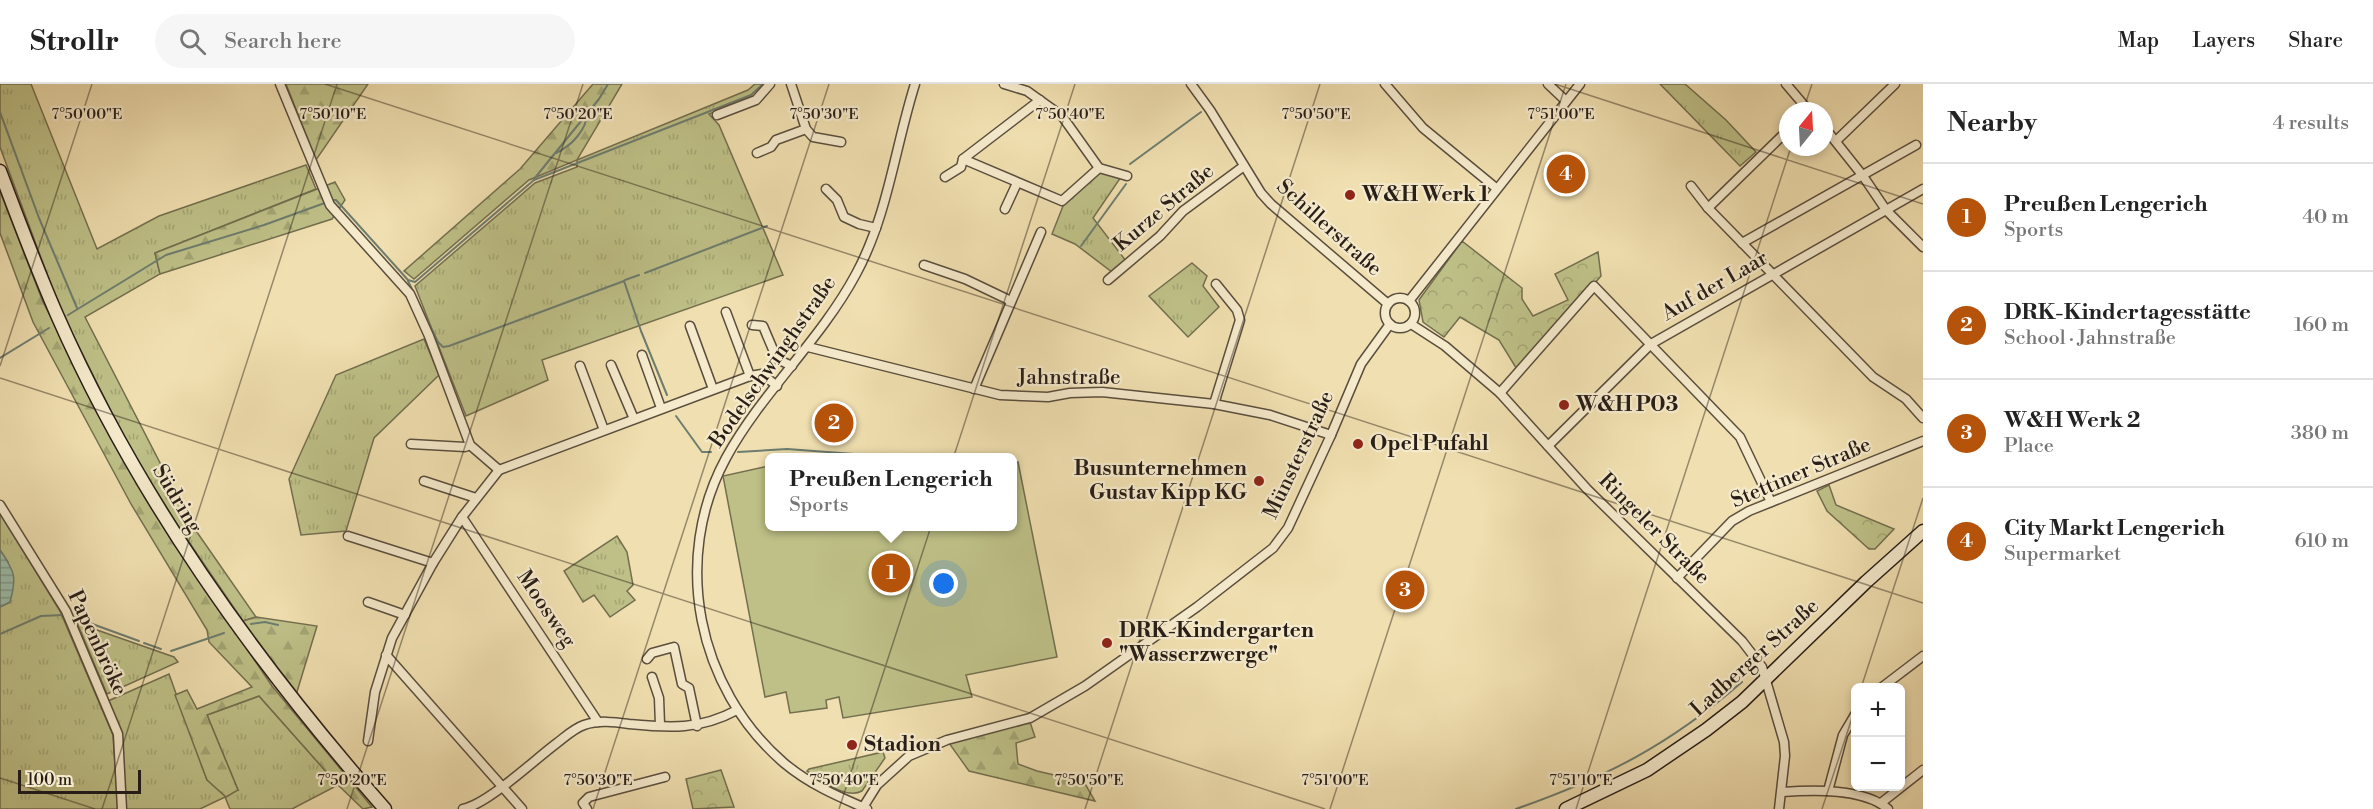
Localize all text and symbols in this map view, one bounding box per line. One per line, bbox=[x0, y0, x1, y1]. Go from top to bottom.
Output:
search box bbox=[155, 14, 575, 68]
text: Strollr bbox=[30, 24, 119, 59]
icon: search bbox=[176, 25, 209, 58]
text: Search here bbox=[224, 28, 342, 55]
text: Map bbox=[2118, 28, 2159, 54]
text: Layers bbox=[2192, 28, 2255, 54]
text: Share bbox=[2288, 28, 2343, 54]
north arrow bbox=[1779, 102, 1833, 156]
text: 7°50'00"E bbox=[52, 105, 122, 124]
text: 7°50'10"E bbox=[300, 105, 366, 124]
text: 7°50'20"E bbox=[543, 105, 613, 124]
text: 7°50'30"E bbox=[789, 105, 859, 124]
text: 7°50'40"E bbox=[1035, 105, 1105, 124]
text: 7°50'50"E bbox=[1281, 105, 1351, 124]
text: 7°51'00"E bbox=[1527, 105, 1595, 124]
text: Nearby bbox=[1947, 107, 2037, 139]
text: 4 results bbox=[2272, 111, 2349, 136]
pin: 4 bbox=[1546, 152, 1586, 196]
street label: Kurze Straße bbox=[1108, 158, 1220, 258]
street label: Schillerstraße bbox=[1271, 174, 1387, 282]
place label: W&H Werk 1 bbox=[1361, 182, 1489, 208]
marker: W&H Werk 1 bbox=[1343, 188, 1357, 202]
text: Preußen Lengerich bbox=[2004, 191, 2208, 218]
text: 1 bbox=[1962, 205, 1971, 230]
text: 40 m bbox=[2302, 205, 2349, 230]
text: Sports bbox=[2004, 218, 2063, 243]
street label: Auf der Laar bbox=[1656, 245, 1773, 327]
street label: Bodelschwinghstraße bbox=[703, 271, 842, 454]
text: DRK-Kindertagesstätte bbox=[2004, 299, 2251, 326]
text: 2 bbox=[1960, 313, 1973, 338]
text: 160 m bbox=[2294, 313, 2349, 338]
text: School · Jahnstraße bbox=[2004, 326, 2176, 351]
street label: Jahnstraße bbox=[1016, 365, 1121, 391]
street label: Münsterstraße bbox=[1258, 387, 1340, 523]
place label: W&H P03 bbox=[1575, 392, 1678, 418]
marker: W&H P03 bbox=[1557, 398, 1571, 412]
pin: 2 bbox=[814, 400, 854, 446]
text: W&H Werk 2 bbox=[2004, 407, 2140, 434]
text: 3 bbox=[1960, 421, 1973, 446]
text: 380 m bbox=[2291, 421, 2349, 446]
place label: Opel Pufahl bbox=[1370, 431, 1489, 457]
street label: Stettiner Straße bbox=[1727, 432, 1875, 514]
text: Place bbox=[2004, 434, 2054, 459]
marker: Opel Pufahl bbox=[1351, 437, 1365, 451]
popup bbox=[765, 453, 1017, 531]
place label: Busunternehmen Gustav Kipp KG bbox=[1074, 456, 1247, 506]
street label: Südring bbox=[146, 460, 208, 538]
text: Preußen Lengerich bbox=[789, 466, 993, 493]
street label: Ringeler Straße bbox=[1593, 468, 1715, 590]
marker: Busunternehmen Gustav Kipp KG bbox=[1252, 474, 1266, 488]
text: Sports bbox=[789, 493, 849, 518]
text: City Markt Lengerich bbox=[2004, 515, 2225, 542]
text: 4 bbox=[1960, 529, 1973, 554]
text: 610 m bbox=[2295, 529, 2349, 554]
text: Supermarket bbox=[2004, 542, 2121, 567]
pin: 1 bbox=[872, 550, 910, 596]
street label: Moosweg bbox=[511, 565, 581, 653]
pin: 3 bbox=[1386, 568, 1424, 612]
your location bbox=[929, 569, 958, 598]
street label: Papenbröke bbox=[61, 586, 133, 700]
street label: Ladberger Straße bbox=[1685, 593, 1825, 723]
place label: DRK-Kindergarten "Wasserzwerge" bbox=[1119, 618, 1314, 668]
marker: DRK-Kindergarten "Wasserzwerge" bbox=[1100, 636, 1114, 650]
map controls bbox=[1851, 683, 1905, 791]
button: + bbox=[1851, 683, 1905, 737]
place label: Stadion bbox=[864, 732, 941, 758]
button: − bbox=[1851, 737, 1905, 791]
marker: Stadion bbox=[845, 738, 859, 752]
scale bar bbox=[18, 767, 141, 794]
text: 100 m bbox=[27, 770, 72, 790]
text: 7°50'20"E bbox=[317, 771, 387, 790]
text: 7°50'30"E bbox=[563, 771, 633, 790]
text: 7°50'40"E bbox=[809, 771, 879, 790]
text: 7°50'50"E bbox=[1054, 771, 1124, 790]
text: 7°51'00"E bbox=[1301, 771, 1369, 790]
text: 7°51'10"E bbox=[1549, 771, 1613, 790]

